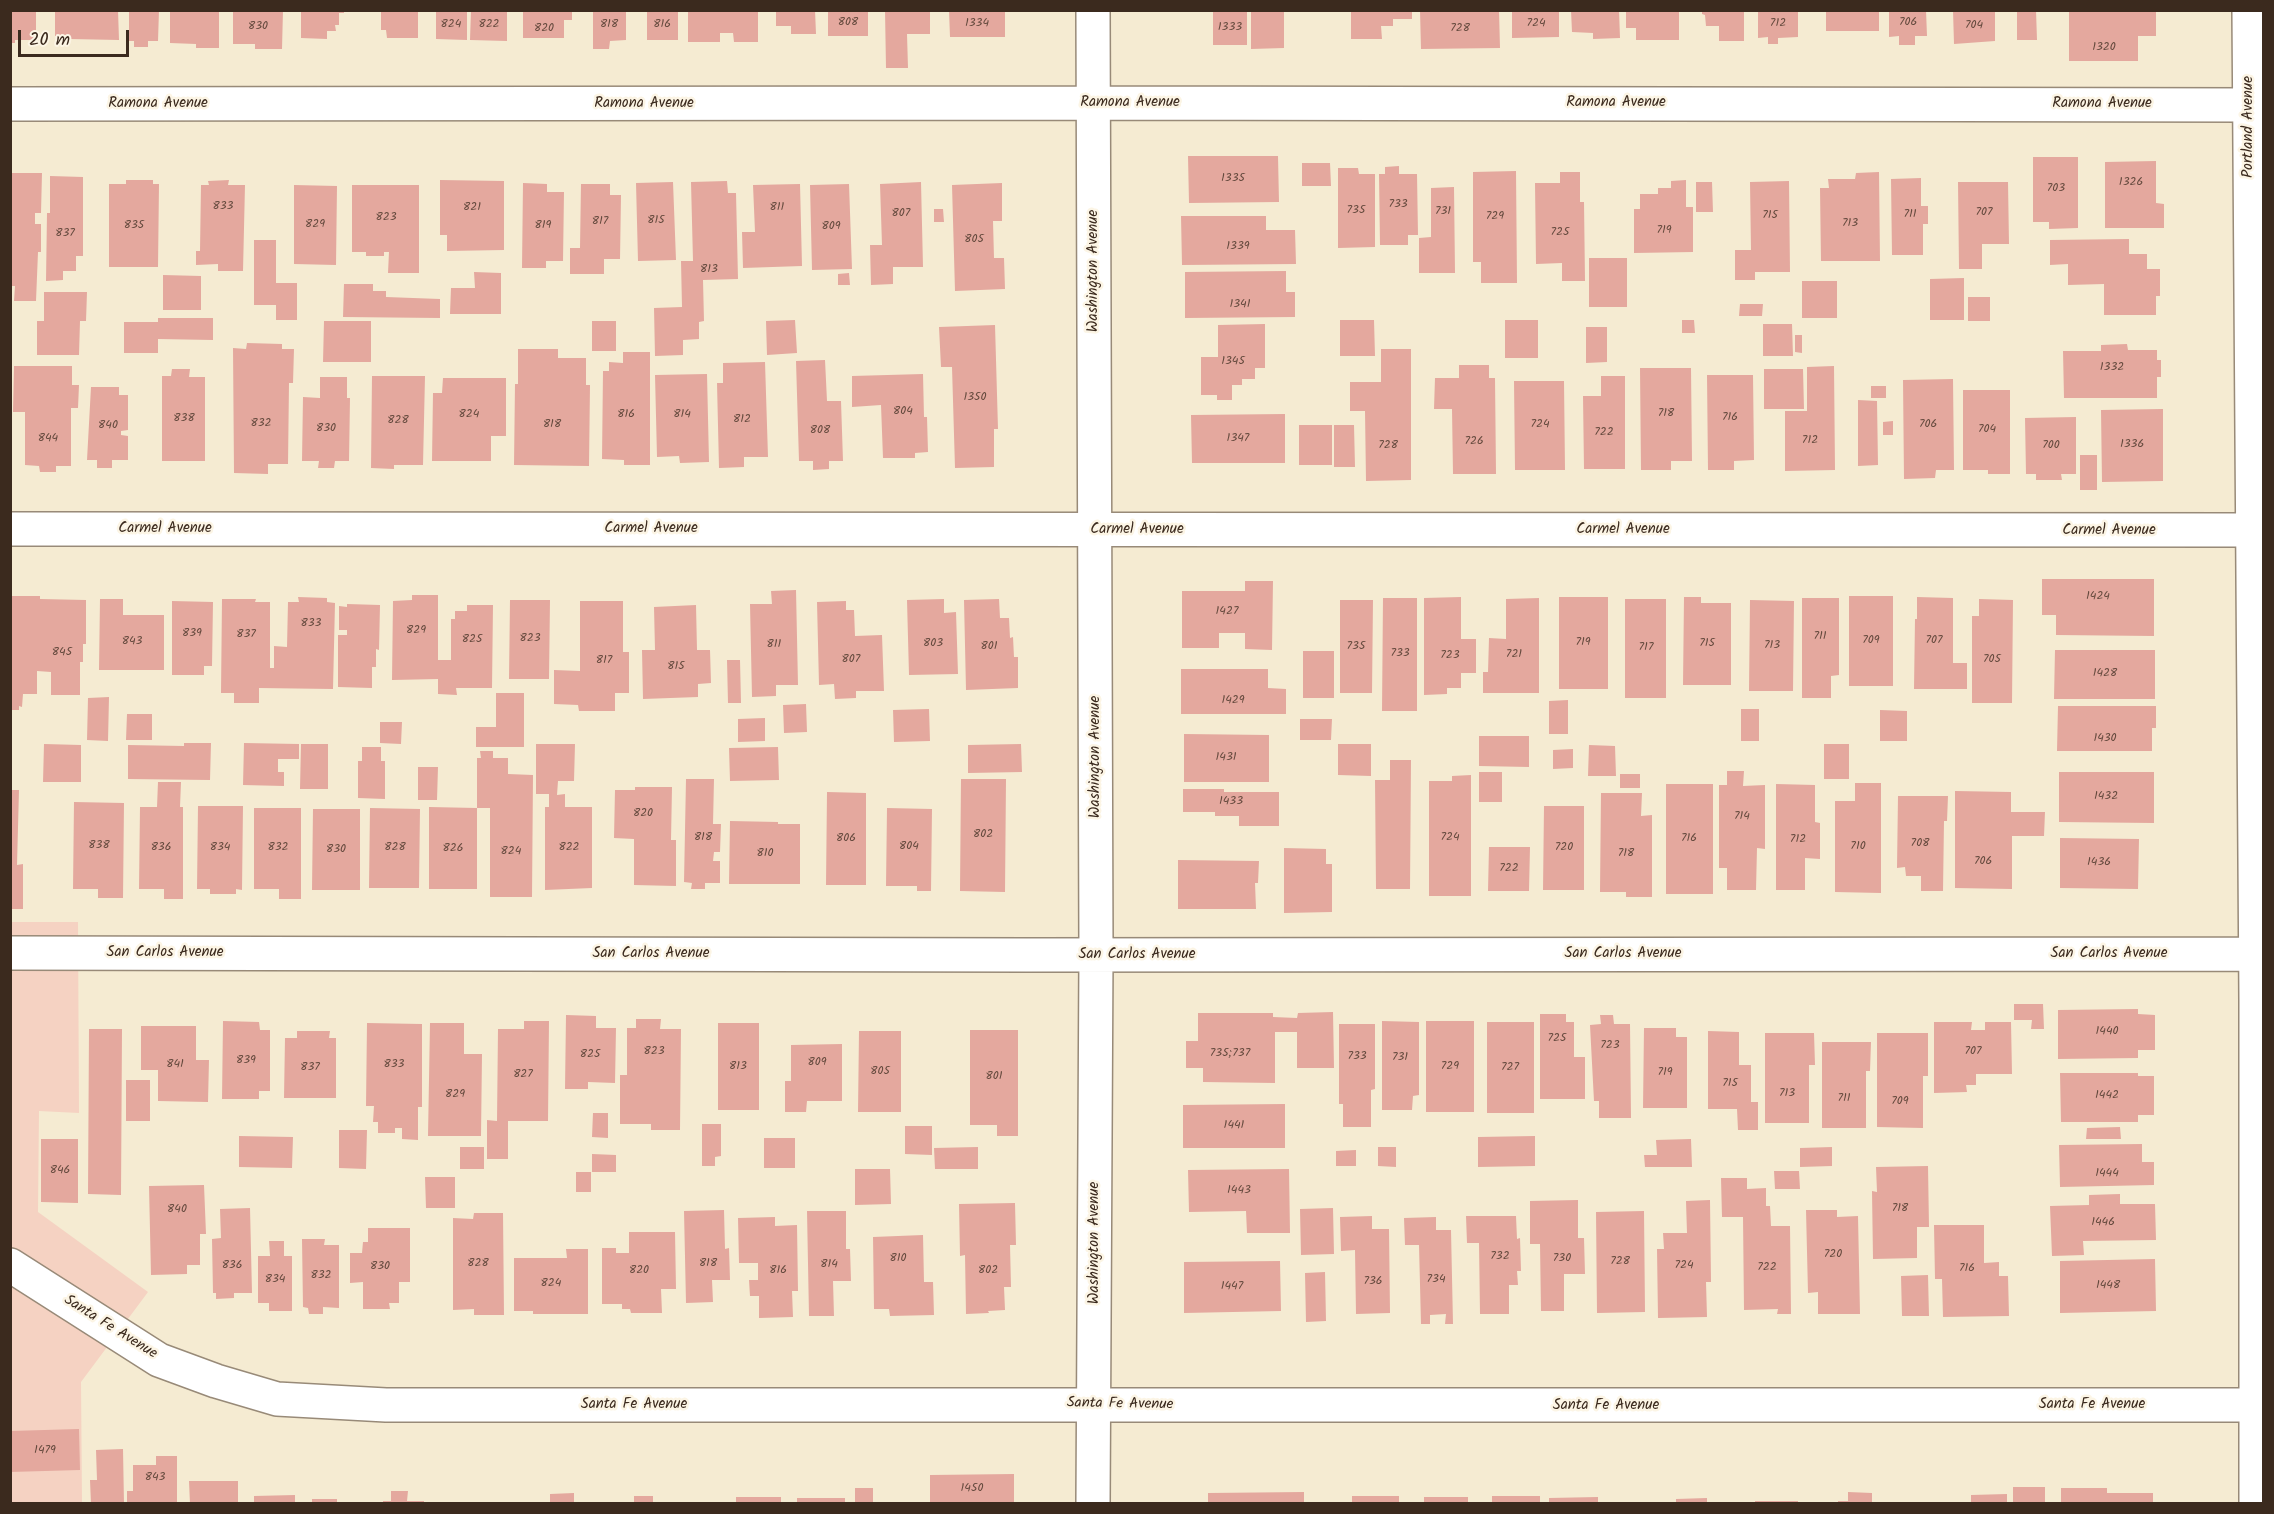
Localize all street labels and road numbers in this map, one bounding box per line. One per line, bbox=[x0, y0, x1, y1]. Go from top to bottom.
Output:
street label: Portland Avenue bbox=[2240, 76, 2258, 178]
street label: Ramona Avenue bbox=[1080, 94, 1180, 112]
street label: Ramona Avenue bbox=[1566, 94, 1666, 112]
street label: Ramona Avenue bbox=[108, 95, 208, 113]
street label: Ramona Avenue bbox=[594, 95, 694, 113]
street label: Ramona Avenue bbox=[2052, 95, 2152, 113]
street label: Washington Avenue bbox=[1085, 210, 1103, 332]
street label: Carmel Avenue bbox=[118, 520, 212, 538]
street label: Carmel Avenue bbox=[604, 520, 698, 538]
street label: Carmel Avenue bbox=[1090, 521, 1184, 539]
street label: Carmel Avenue bbox=[1576, 521, 1670, 539]
street label: Carmel Avenue bbox=[2062, 522, 2156, 540]
street label: Washington Avenue bbox=[1087, 696, 1105, 818]
street label: San Carlos Avenue bbox=[106, 944, 224, 962]
street label: San Carlos Avenue bbox=[592, 945, 710, 963]
street label: San Carlos Avenue bbox=[1564, 945, 1682, 963]
street label: San Carlos Avenue bbox=[2050, 945, 2168, 963]
street label: San Carlos Avenue bbox=[1078, 946, 1196, 964]
street label: Washington Avenue bbox=[1086, 1182, 1104, 1304]
street label: Santa Fe Avenue bbox=[60, 1292, 160, 1364]
street label: Santa Fe Avenue bbox=[1067, 1395, 1173, 1415]
street label: Santa Fe Avenue bbox=[581, 1396, 687, 1414]
street label: Santa Fe Avenue bbox=[2039, 1396, 2145, 1414]
street label: Santa Fe Avenue bbox=[1553, 1397, 1659, 1415]

